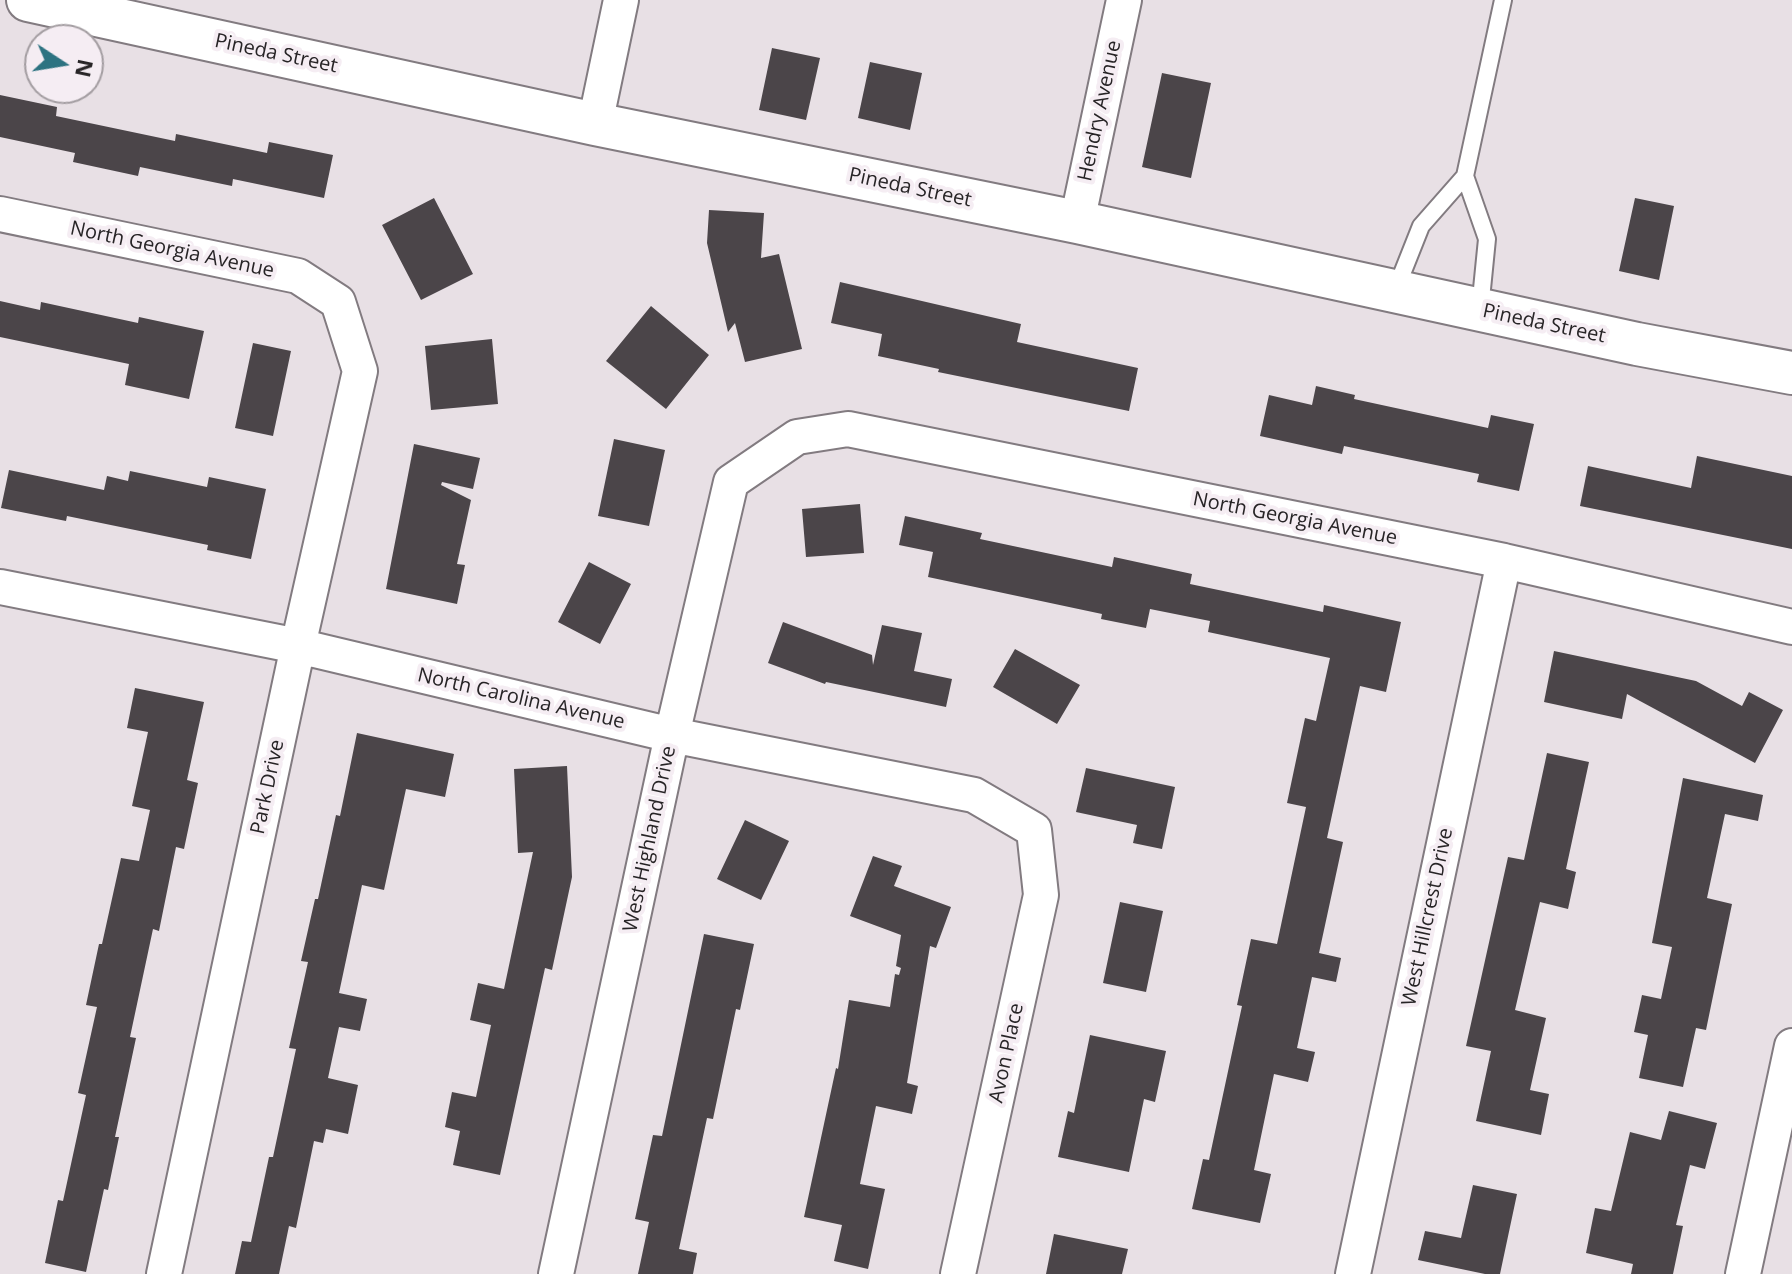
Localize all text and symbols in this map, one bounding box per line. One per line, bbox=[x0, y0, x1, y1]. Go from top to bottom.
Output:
north arrow bbox=[24, 24, 104, 104]
street label: Pineda Street bbox=[212, 29, 340, 79]
street label: Hendry Avenue bbox=[1073, 38, 1127, 184]
text: N bbox=[69, 57, 102, 80]
street label: Pineda Street bbox=[846, 163, 974, 213]
street label: North Georgia Avenue bbox=[68, 217, 276, 283]
street label: Pineda Street bbox=[1480, 299, 1608, 349]
street label: North Georgia Avenue bbox=[1191, 487, 1399, 551]
street label: North Carolina Avenue bbox=[415, 663, 627, 735]
street label: Park Drive bbox=[246, 738, 290, 836]
street label: West Highland Drive bbox=[619, 744, 681, 934]
street label: West Hillcrest Drive bbox=[1397, 826, 1459, 1008]
street label: Avon Place bbox=[985, 1001, 1029, 1105]

